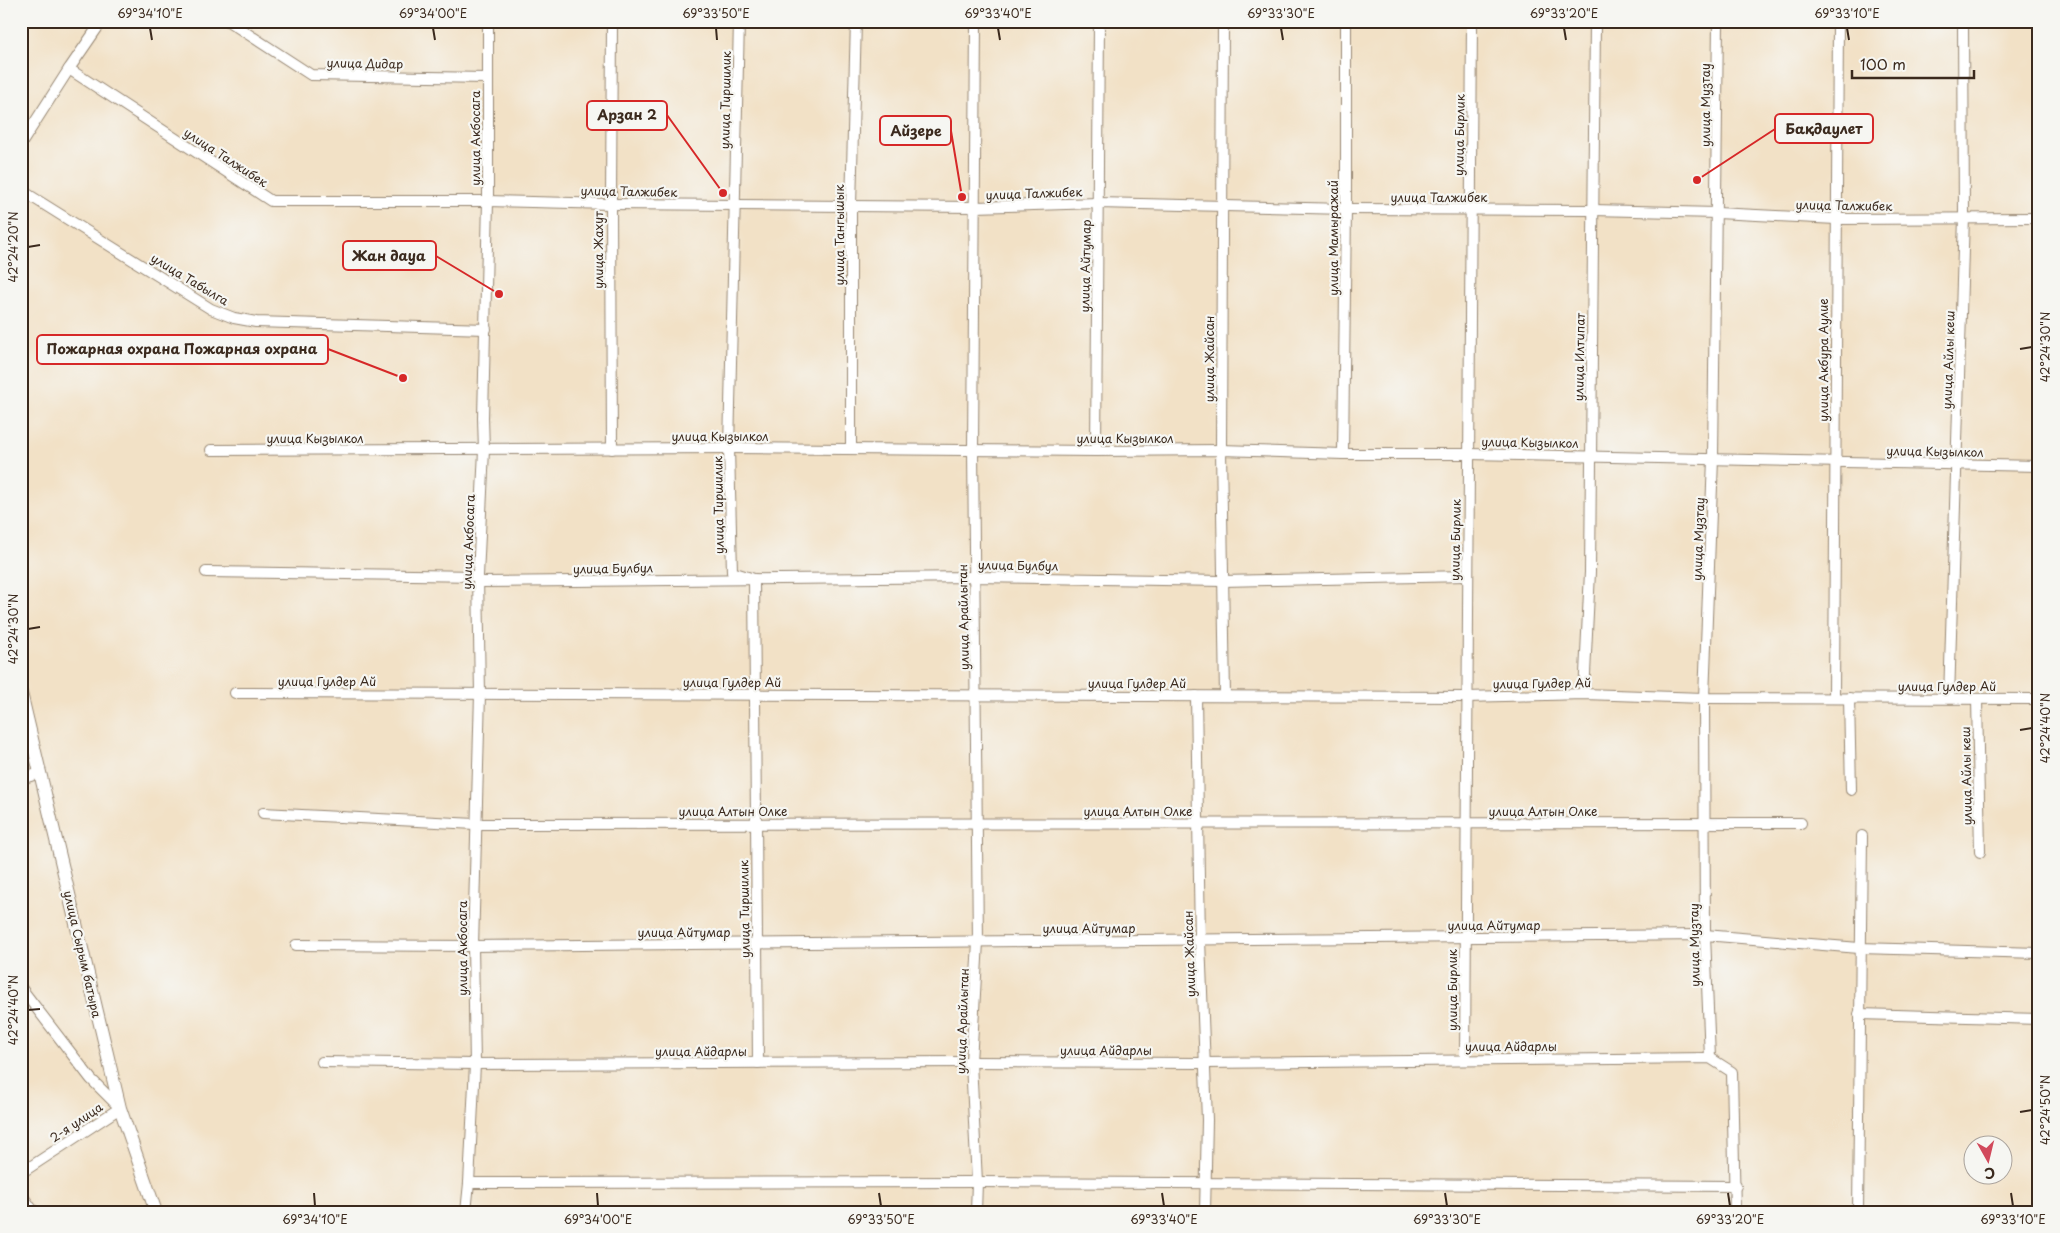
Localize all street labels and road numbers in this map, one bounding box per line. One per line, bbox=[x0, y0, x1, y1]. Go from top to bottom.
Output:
street label: улица Тиршилик bbox=[715, 50, 735, 149]
street label: улица Дидар bbox=[327, 53, 403, 73]
street label: улица Музтау bbox=[1696, 63, 1714, 147]
street label: улица Акбосага bbox=[466, 90, 484, 186]
street label: улица Бирлик bbox=[1449, 93, 1469, 176]
street label: улица Талжибек bbox=[180, 123, 272, 191]
street label: улица Мамыражай bbox=[1324, 180, 1342, 296]
street label: улица Талжибек bbox=[580, 181, 678, 201]
street label: улица Талжибек bbox=[985, 182, 1084, 204]
street label: улица Тангышык bbox=[830, 184, 848, 286]
street label: улица Талжибек bbox=[1391, 188, 1488, 206]
street label: улица Талжибек bbox=[1795, 195, 1893, 215]
street label: улица Жахут bbox=[589, 211, 607, 289]
street label: улица Айтумар bbox=[1075, 219, 1095, 313]
street label: улица Табылга bbox=[148, 249, 233, 310]
street label: улица Акбура Аулие bbox=[1814, 298, 1832, 422]
street label: улица Айлы кеш bbox=[1937, 310, 1959, 410]
street label: улица Илтипат bbox=[1569, 312, 1589, 401]
street label: улица Жайсан bbox=[1200, 316, 1218, 402]
street label: улица Кызылкол bbox=[671, 427, 769, 445]
street label: улица Кызылкол bbox=[266, 429, 364, 447]
street label: улица Кызылкол bbox=[1076, 429, 1174, 447]
street label: улица Кызылкол bbox=[1481, 432, 1579, 452]
street label: улица Кызылкол bbox=[1886, 441, 1984, 461]
street label: улица Тиршилик bbox=[708, 455, 728, 554]
street label: улица Акбосага bbox=[457, 494, 479, 590]
street label: улица Музтау bbox=[1688, 497, 1708, 581]
street label: улица Бирлик bbox=[1445, 498, 1465, 581]
street label: улица Булбул bbox=[978, 555, 1058, 575]
street label: улица Булбул bbox=[573, 558, 653, 578]
street label: улица Арайлытан bbox=[953, 564, 973, 670]
street label: улица Гулдер Ай bbox=[278, 672, 376, 690]
street label: улица Гулдер Ай bbox=[683, 673, 781, 691]
street label: улица Гулдер Ай bbox=[1493, 673, 1591, 693]
street label: улица Гулдер Ай bbox=[1088, 674, 1186, 692]
street label: улица Гулдер Ай bbox=[1898, 677, 1996, 695]
street label: улица Айлы кеш bbox=[1956, 726, 1976, 826]
street label: улица Алтын Олке bbox=[679, 802, 787, 820]
street label: улица Алтын Олке bbox=[1084, 802, 1192, 820]
street label: улица Алтын Олке bbox=[1489, 802, 1597, 820]
street label: улица Тиршилик bbox=[734, 859, 754, 958]
street label: улица Сырым батыра bbox=[60, 889, 106, 1020]
street label: улица Акбосага bbox=[453, 900, 471, 996]
street label: улица Музтау bbox=[1684, 903, 1704, 987]
street label: улица Жайсан bbox=[1178, 910, 1200, 998]
street label: улица Айтумар bbox=[1447, 916, 1541, 934]
street label: улица Айтумар bbox=[1042, 919, 1136, 937]
street label: улица Айтумар bbox=[637, 923, 731, 941]
street label: улица Бирлик bbox=[1443, 948, 1461, 1031]
street label: улица Арайлытан bbox=[951, 968, 973, 1074]
street label: улица Айдарлы bbox=[1465, 1037, 1557, 1055]
street label: улица Айдарлы bbox=[1060, 1041, 1152, 1059]
street label: улица Айдарлы bbox=[655, 1042, 747, 1060]
street label: 2-я улица bbox=[46, 1097, 106, 1146]

